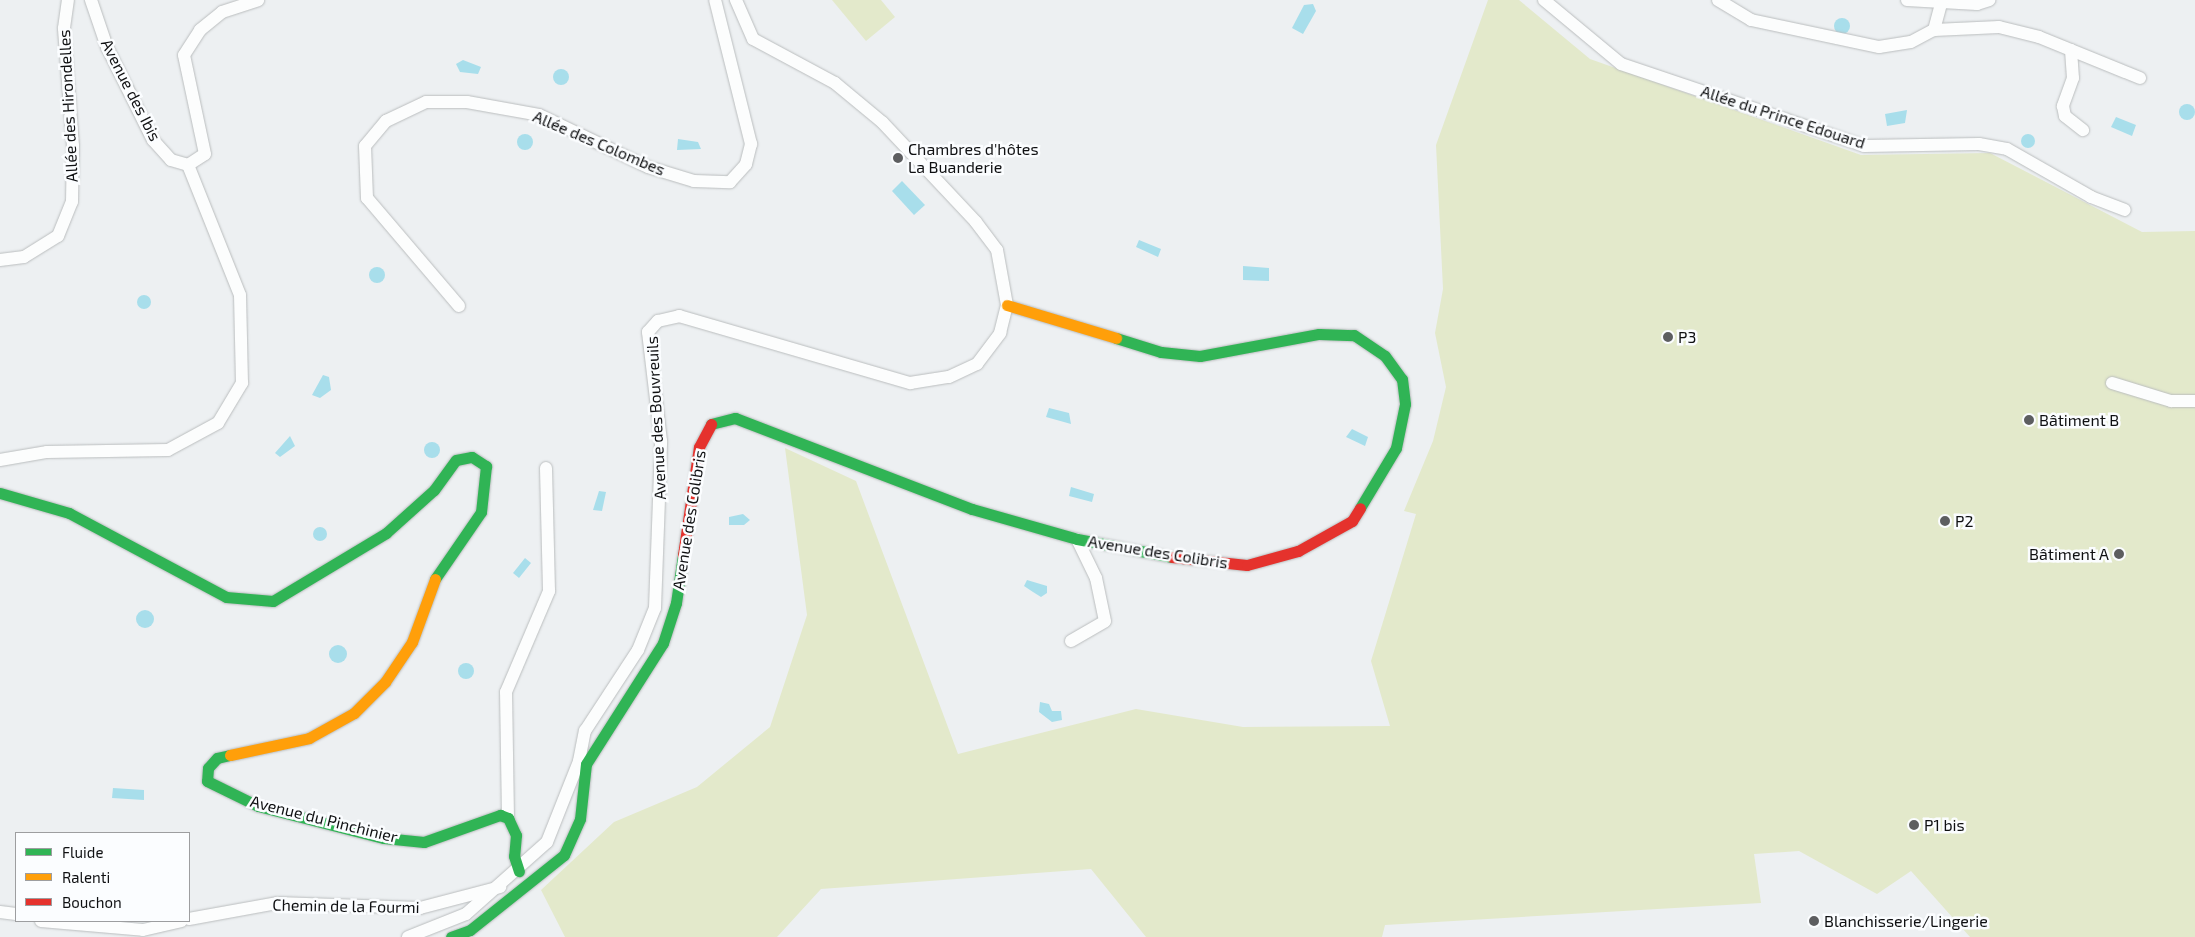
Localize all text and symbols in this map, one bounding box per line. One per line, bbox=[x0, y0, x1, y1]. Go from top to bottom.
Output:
street label: Allée des Hirondelles bbox=[54, 29, 82, 183]
street label: Avenue des Ibis bbox=[97, 36, 165, 144]
street label: Allée du Prince Edouard bbox=[1698, 81, 1868, 153]
street label: Allée des Colombes bbox=[530, 107, 668, 179]
place label: Chambres d'hôtes La Buanderie bbox=[908, 139, 1039, 177]
marker: Chambres d'hôtes La Buanderie bbox=[892, 152, 904, 164]
place label: P3 bbox=[1678, 327, 1696, 347]
marker: P3 bbox=[1662, 331, 1674, 343]
street label: Avenue des Bouvreuils bbox=[642, 336, 670, 500]
place label: Bâtiment B bbox=[2039, 410, 2119, 430]
marker: Bâtiment B bbox=[2023, 414, 2035, 426]
street label: Avenue des Colibris bbox=[668, 449, 710, 591]
place label: P2 bbox=[1955, 511, 1973, 531]
marker: P2 bbox=[1939, 515, 1951, 527]
street label: Avenue des Colibris bbox=[1087, 531, 1229, 573]
place label: Bâtiment A bbox=[2029, 544, 2109, 564]
marker: Bâtiment A bbox=[2113, 548, 2125, 560]
street label: Avenue du Pinchinier bbox=[248, 791, 400, 847]
place label: P1 bis bbox=[1924, 815, 1965, 835]
marker: P1 bis bbox=[1908, 819, 1920, 831]
legend bbox=[15, 832, 190, 922]
text: Fluide bbox=[62, 843, 103, 861]
text: Ralenti bbox=[62, 868, 110, 886]
text: Bouchon bbox=[62, 893, 122, 911]
street label: Chemin de la Fourmi bbox=[272, 895, 420, 917]
place label: Blanchisserie/Lingerie bbox=[1824, 911, 1988, 931]
marker: Blanchisserie/Lingerie bbox=[1808, 915, 1820, 927]

